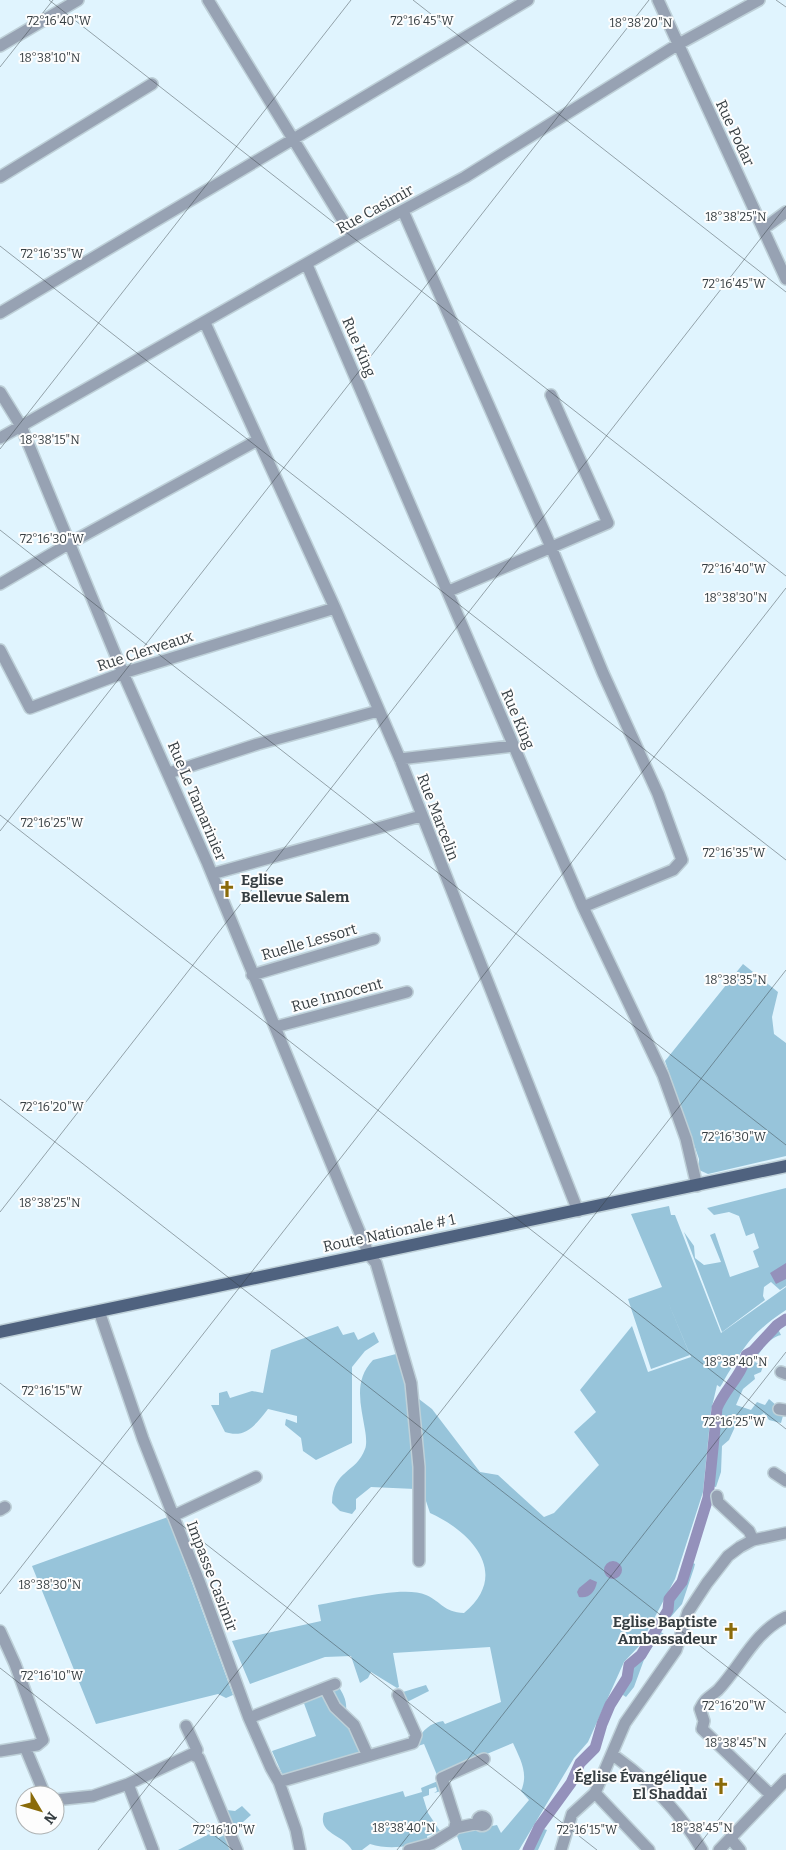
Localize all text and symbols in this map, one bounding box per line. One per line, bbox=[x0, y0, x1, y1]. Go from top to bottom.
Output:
text: 72°16'40"W bbox=[27, 14, 92, 28]
text: 72°16'45"W bbox=[391, 14, 454, 28]
text: 18°38'20"N bbox=[610, 16, 673, 30]
text: 18°38'10"N bbox=[20, 51, 81, 65]
street label: Rue Podar bbox=[712, 97, 758, 169]
street label: Rue Casimir bbox=[334, 180, 417, 237]
text: 18°38'25"N bbox=[705, 210, 767, 224]
text: 72°16'35"W bbox=[21, 247, 84, 261]
text: 72°16'45"W bbox=[703, 277, 766, 291]
street label: Rue King bbox=[338, 315, 380, 379]
text: 18°38'15"N bbox=[20, 433, 80, 447]
text: 72°16'30"W bbox=[20, 532, 85, 546]
text: 72°16'40"W bbox=[702, 562, 767, 576]
text: 18°38'30"N bbox=[705, 591, 768, 605]
street label: Rue Clerveaux bbox=[95, 627, 196, 675]
street label: Rue King bbox=[497, 687, 539, 751]
street label: Rue Le Tamarinier bbox=[164, 739, 230, 864]
street label: Rue Marcelin bbox=[413, 771, 463, 863]
text: 72°16'25"W bbox=[21, 816, 84, 830]
text: 72°16'35"W bbox=[703, 846, 766, 860]
place label: Eglise Bellevue Salem bbox=[241, 871, 350, 906]
church icon: Eglise Bellevue Salem bbox=[217, 879, 237, 899]
street label: Ruelle Lessort bbox=[259, 920, 359, 964]
text: 18°38'35"N bbox=[705, 973, 767, 987]
street label: Rue Innocent bbox=[289, 974, 385, 1016]
text: 72°16'20"W bbox=[20, 1100, 85, 1114]
text: 72°16'30"W bbox=[702, 1130, 767, 1144]
text: 18°38'25"N bbox=[19, 1196, 81, 1210]
street label: Route Nationale # 1 bbox=[321, 1210, 457, 1256]
text: 18°38'40"N bbox=[705, 1355, 768, 1369]
text: 72°16'15"W bbox=[22, 1384, 83, 1398]
text: 72°16'25"W bbox=[703, 1415, 766, 1429]
street label: Impasse Casimir bbox=[183, 1518, 241, 1634]
text: 18°38'30"N bbox=[19, 1578, 82, 1592]
place label: Eglise Baptiste Ambassadeur bbox=[613, 1613, 717, 1648]
church icon: Eglise Baptiste Ambassadeur bbox=[721, 1621, 741, 1641]
text: 72°16'10"W bbox=[21, 1669, 84, 1683]
text: 72°16'20"W bbox=[702, 1699, 767, 1713]
text: 18°38'45"N bbox=[705, 1736, 767, 1750]
place label: Église Évangélique El Shaddaï bbox=[575, 1768, 707, 1803]
church icon: Église Évangélique El Shaddaï bbox=[711, 1776, 731, 1796]
north arrow bbox=[15, 1785, 65, 1835]
text: N bbox=[40, 1808, 60, 1827]
text: 18°38'40"N bbox=[373, 1821, 436, 1835]
text: 18°38'45"N bbox=[671, 1821, 733, 1835]
text: 72°16'10"W bbox=[193, 1823, 256, 1837]
text: 72°16'15"W bbox=[557, 1823, 618, 1837]

